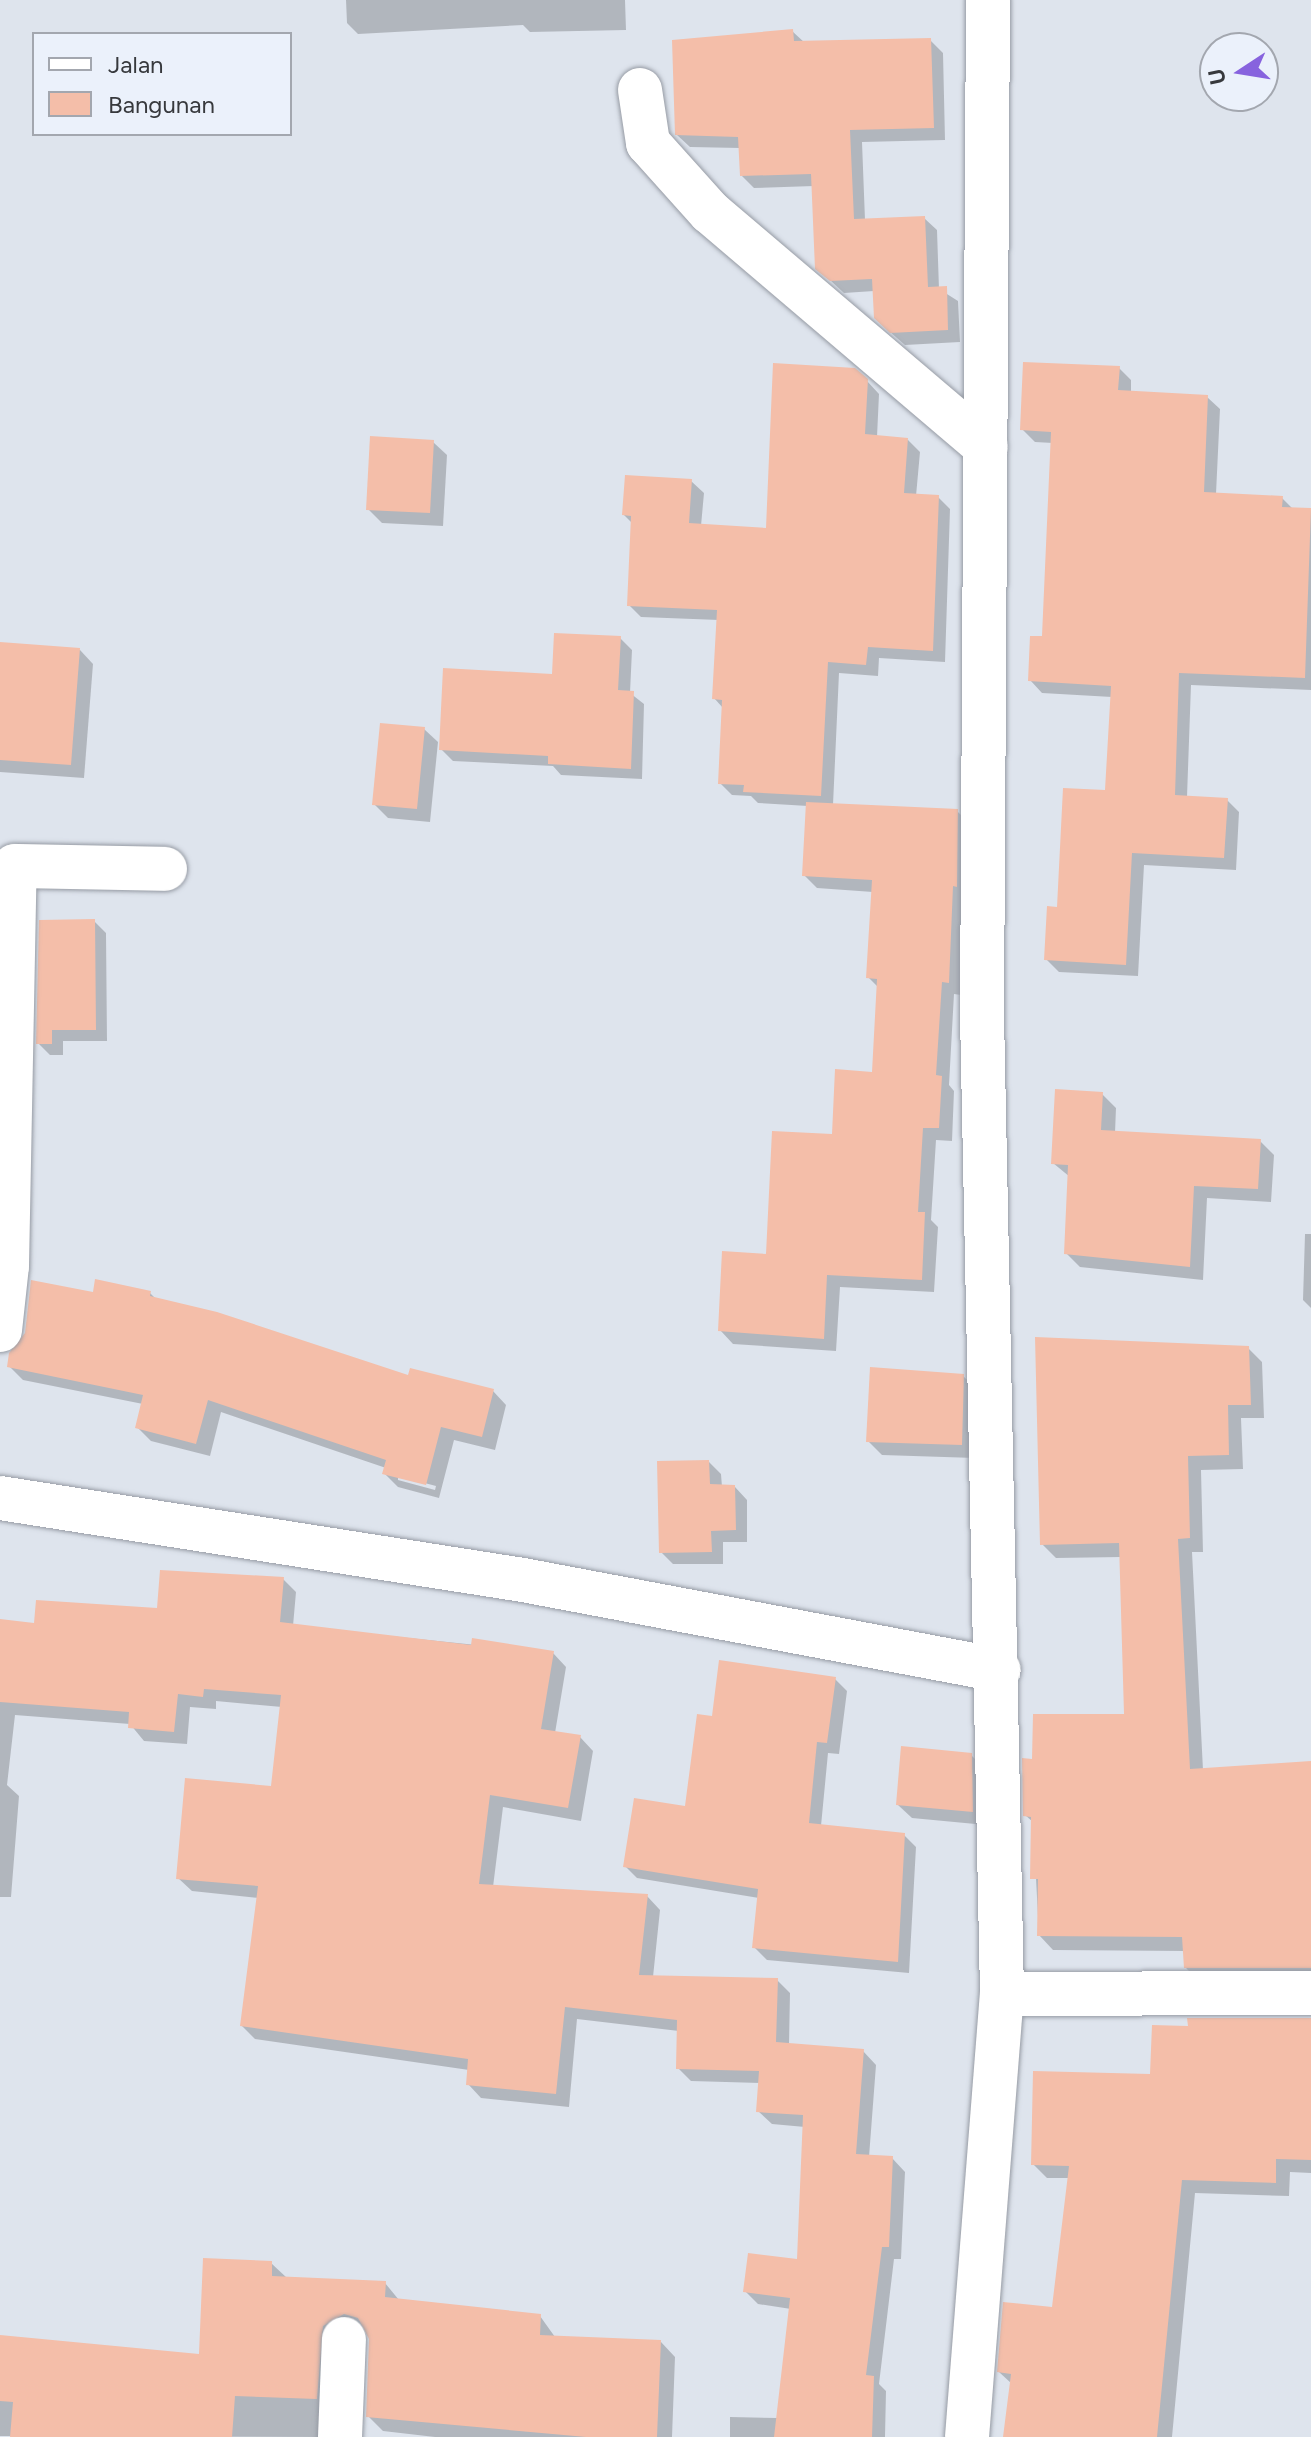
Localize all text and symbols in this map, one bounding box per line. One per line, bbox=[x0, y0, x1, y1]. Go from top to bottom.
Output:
legend bbox=[32, 32, 292, 136]
north arrow bbox=[1199, 32, 1279, 112]
text: Jalan bbox=[108, 50, 164, 79]
text: U bbox=[1202, 66, 1232, 87]
text: Bangunan bbox=[108, 90, 215, 119]

